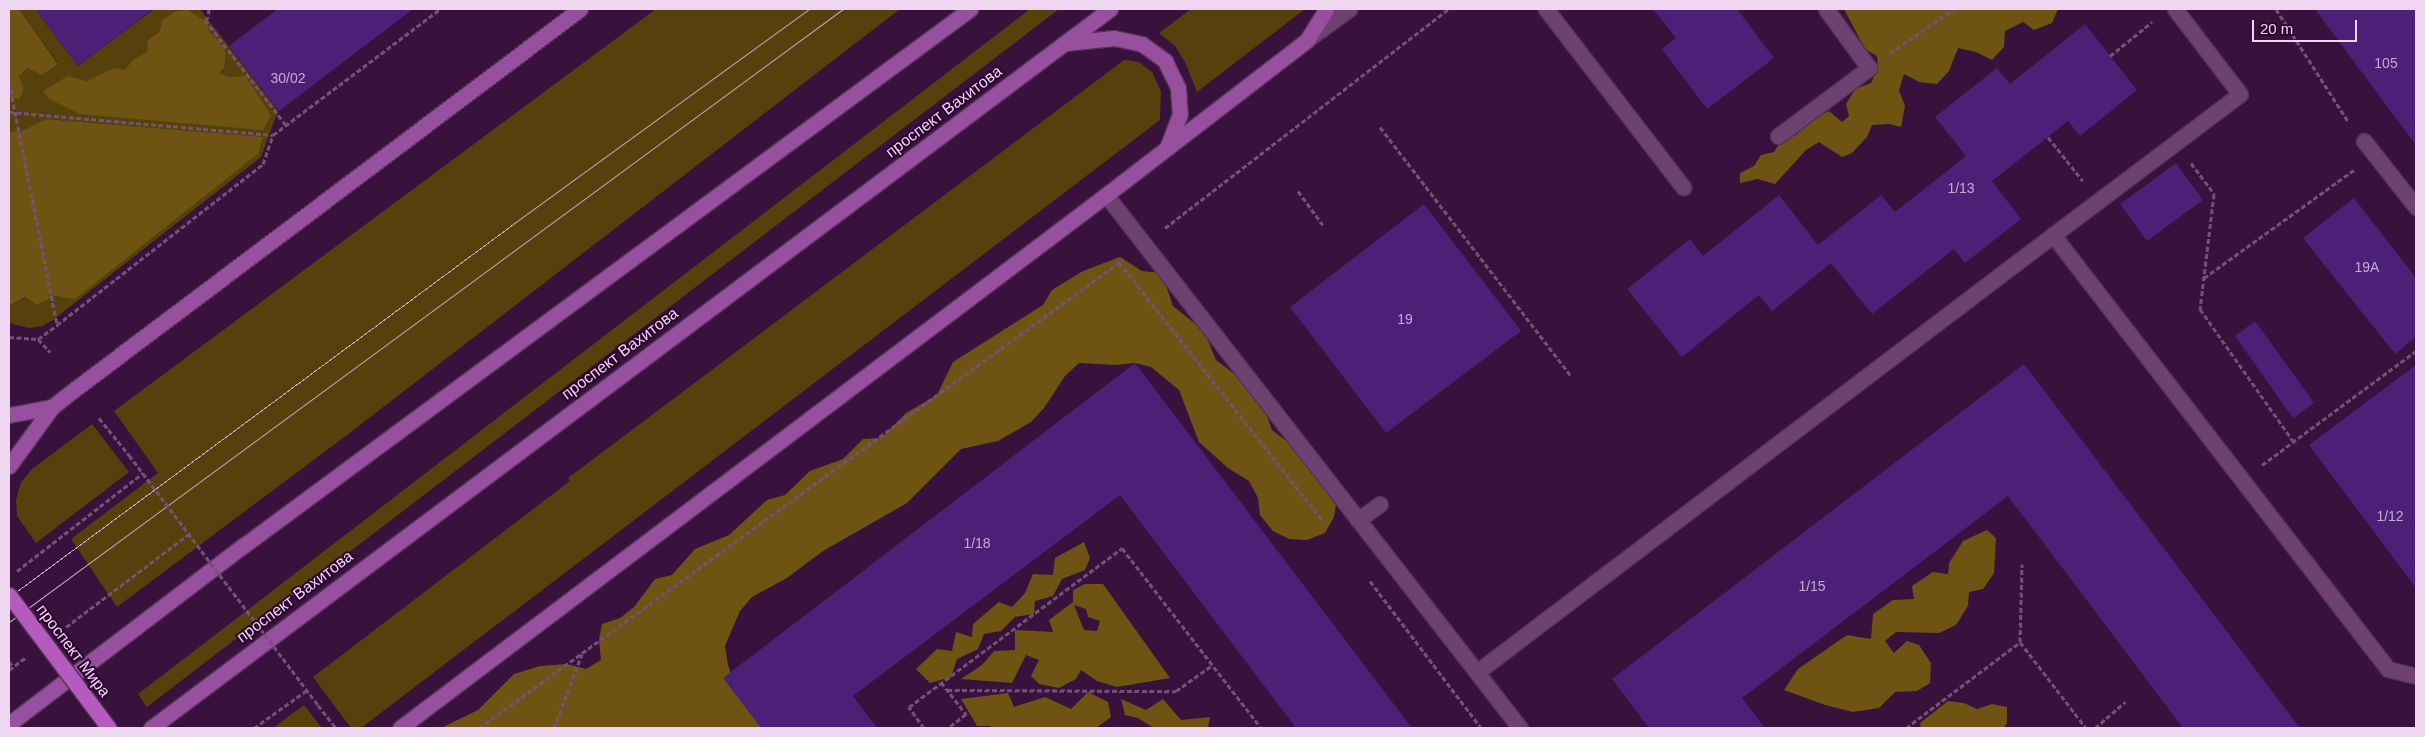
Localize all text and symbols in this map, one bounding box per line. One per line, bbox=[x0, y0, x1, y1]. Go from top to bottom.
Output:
scale bar bbox=[2255, 10, 2360, 42]
text: 20 m bbox=[2260, 20, 2293, 37]
house number: 105 bbox=[2374, 55, 2398, 71]
street label: проспект Вахитова bbox=[882, 62, 1006, 162]
house number: 30/02 bbox=[270, 70, 306, 86]
house number: 1/13 bbox=[1947, 180, 1975, 196]
house number: 19А bbox=[2355, 259, 2379, 275]
street label: проспект Вахитова bbox=[558, 304, 682, 404]
house number: 19 bbox=[1397, 311, 1413, 327]
house number: 1/12 bbox=[2376, 508, 2404, 524]
house number: 1/18 bbox=[963, 535, 991, 551]
street label: проспект Вахитова bbox=[233, 547, 357, 647]
house number: 1/15 bbox=[1798, 578, 1826, 594]
street label: проспект Мира bbox=[32, 601, 114, 701]

